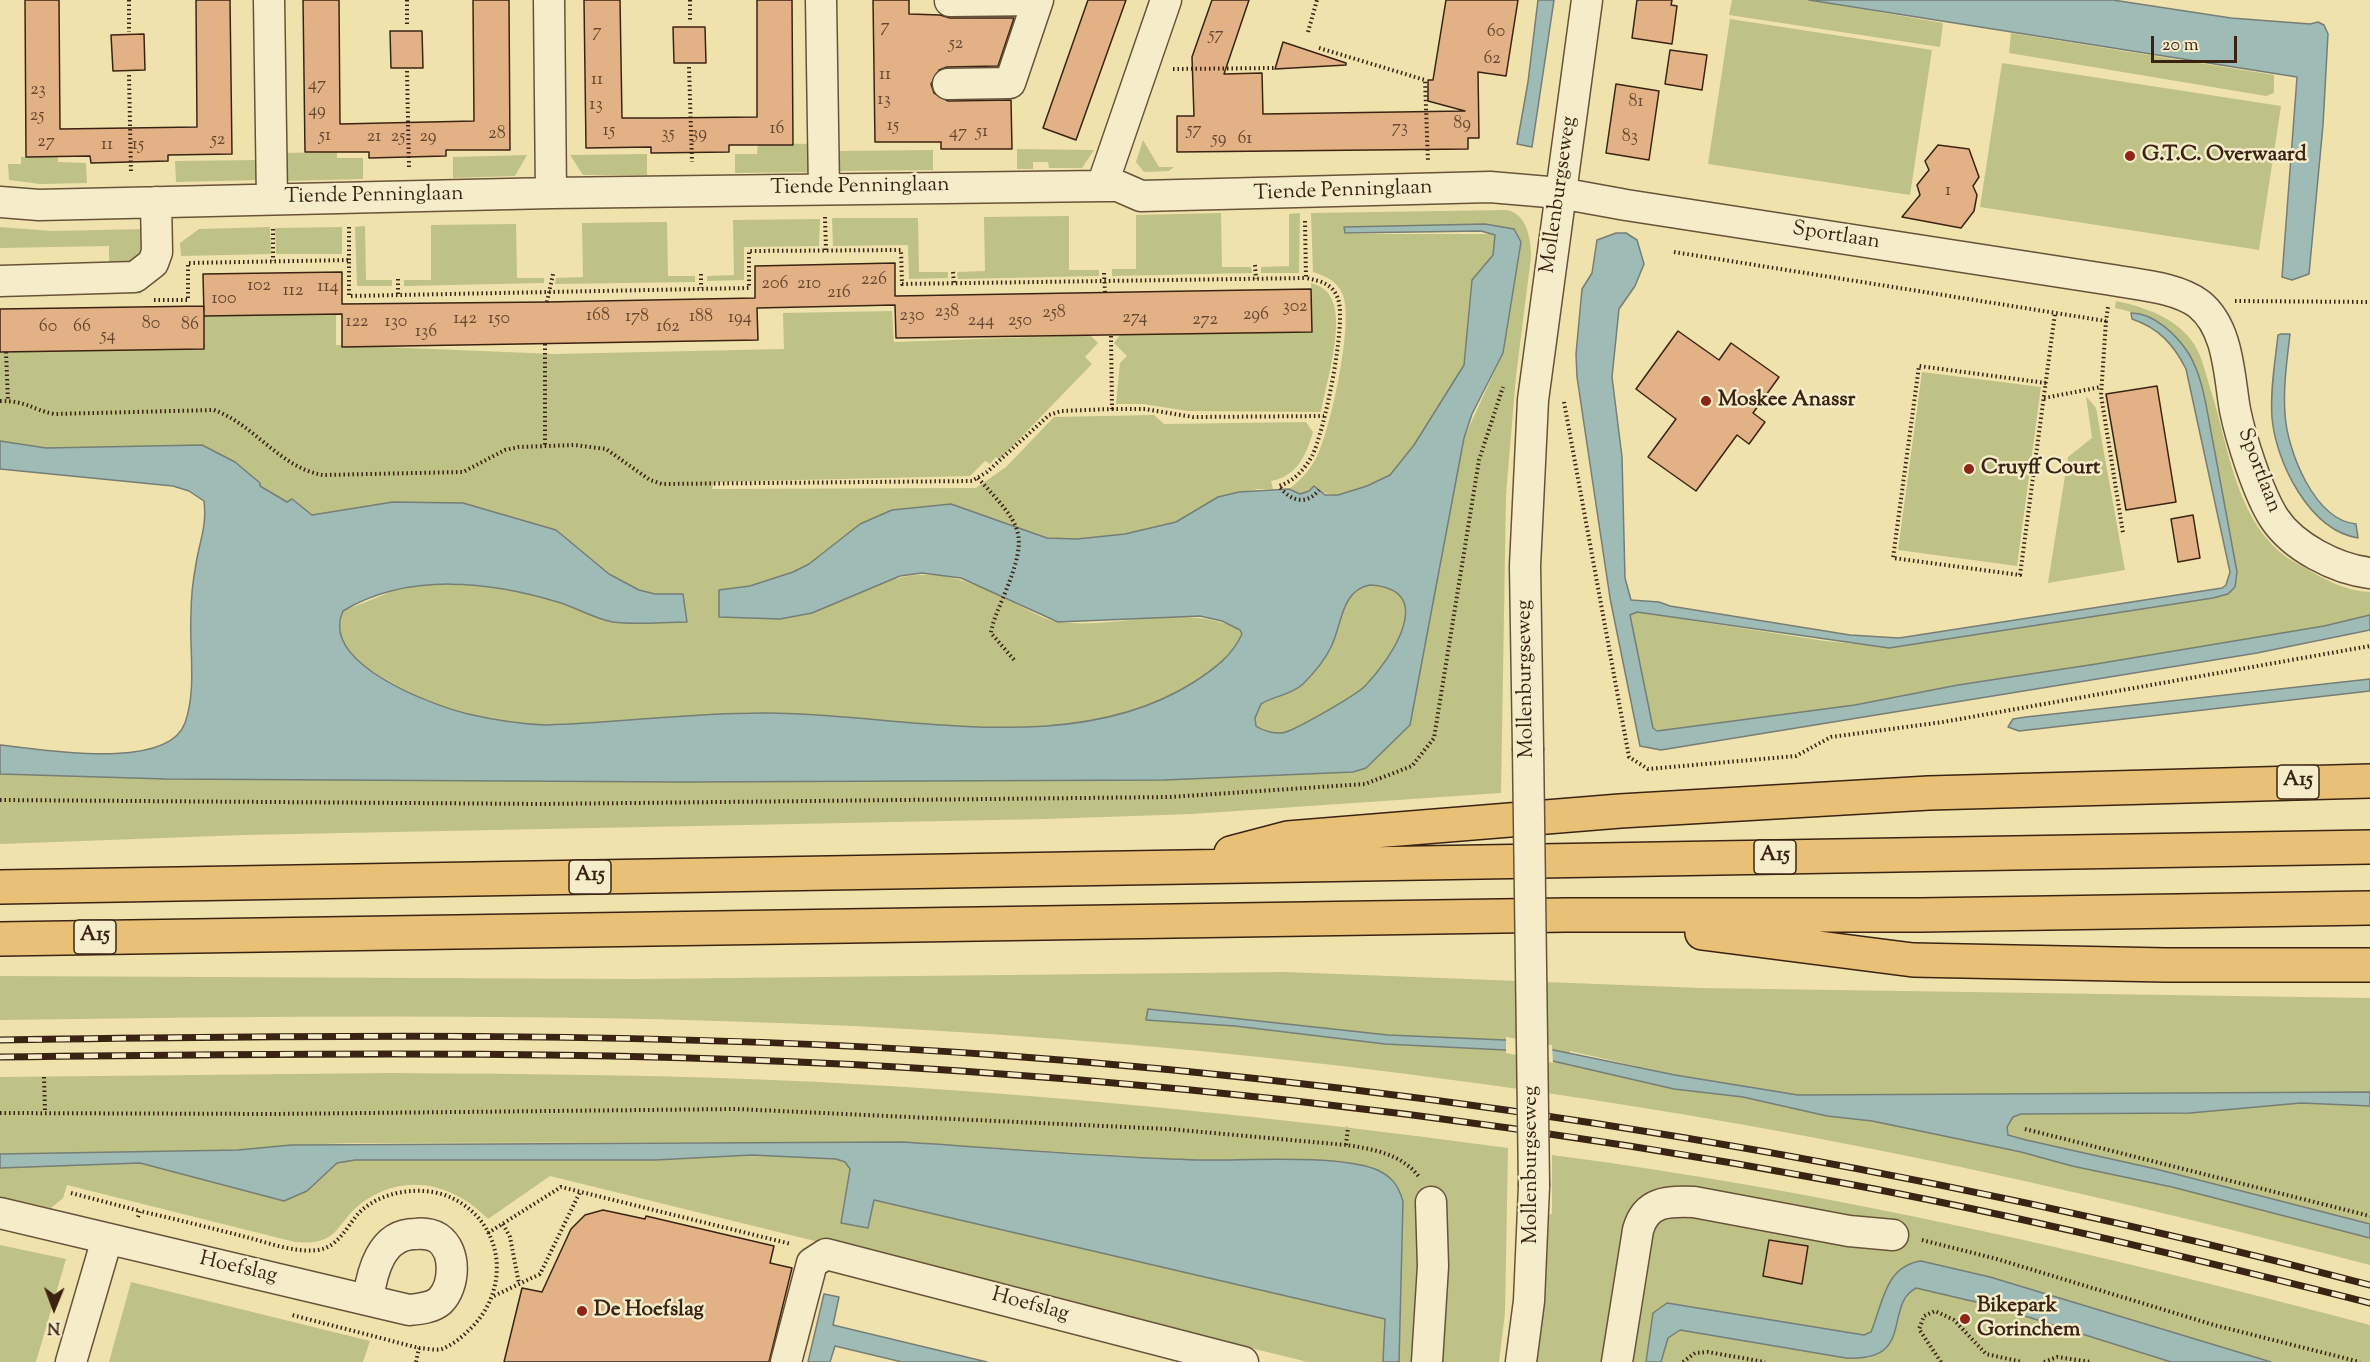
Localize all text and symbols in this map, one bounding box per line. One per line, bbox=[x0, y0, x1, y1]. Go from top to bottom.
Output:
house number: 7 bbox=[880, 17, 890, 39]
house number: 7 bbox=[592, 22, 602, 44]
house number: 60 bbox=[1487, 22, 1505, 44]
scale bar bbox=[2154, 24, 2240, 62]
house number: 57 bbox=[1208, 25, 1224, 47]
text: 20 m bbox=[2162, 33, 2199, 59]
house number: 52 bbox=[949, 34, 963, 56]
house number: 62 bbox=[1483, 49, 1501, 71]
house number: 11 bbox=[879, 65, 891, 87]
house number: 11 bbox=[591, 70, 603, 92]
house number: 47 bbox=[308, 75, 326, 97]
house number: 23 bbox=[30, 80, 46, 102]
house number: 13 bbox=[877, 90, 891, 112]
house number: 81 bbox=[1628, 92, 1644, 114]
house number: 13 bbox=[589, 95, 603, 117]
house number: 49 bbox=[308, 101, 326, 123]
house number: 25 bbox=[30, 106, 44, 128]
house number: 89 bbox=[1453, 114, 1471, 136]
street label: Mollenburgseweg bbox=[1536, 115, 1584, 275]
house number: 15 bbox=[887, 116, 899, 138]
house number: 73 bbox=[1392, 118, 1408, 140]
house number: 16 bbox=[769, 119, 785, 141]
house number: 57 bbox=[1186, 120, 1202, 142]
house number: 15 bbox=[603, 121, 615, 143]
house number: 51 bbox=[976, 122, 988, 144]
house number: 47 bbox=[949, 123, 967, 145]
house number: 28 bbox=[488, 124, 506, 146]
house number: 35 bbox=[661, 124, 675, 146]
house number: 39 bbox=[691, 124, 707, 146]
house number: 51 bbox=[319, 126, 331, 148]
house number: 21 bbox=[367, 127, 381, 149]
house number: 25 bbox=[391, 127, 405, 149]
house number: 29 bbox=[419, 127, 437, 149]
house number: 83 bbox=[1622, 127, 1638, 149]
house number: 59 bbox=[1212, 129, 1226, 151]
house number: 61 bbox=[1238, 129, 1252, 151]
house number: 52 bbox=[211, 130, 225, 152]
house number: 27 bbox=[37, 132, 55, 154]
house number: 11 bbox=[101, 135, 113, 157]
house number: 15 bbox=[132, 135, 144, 157]
place label: G.T.C. Overwaard bbox=[2142, 143, 2307, 169]
marker: G.T.C. Overwaard bbox=[2123, 149, 2137, 163]
street label: Tiende Penninglaan bbox=[770, 174, 950, 202]
street label: Tiende Penninglaan bbox=[1253, 176, 1433, 208]
house number: 1 bbox=[1945, 181, 1951, 203]
street label: Tiende Penninglaan bbox=[284, 183, 464, 211]
street label: Sportlaan bbox=[1790, 218, 1882, 256]
house number: 226 bbox=[861, 270, 887, 292]
house number: 206 bbox=[762, 274, 788, 296]
house number: 210 bbox=[797, 274, 821, 296]
house number: 102 bbox=[247, 276, 271, 298]
house number: 114 bbox=[317, 277, 339, 299]
house number: 112 bbox=[283, 281, 303, 303]
house number: 216 bbox=[827, 283, 851, 305]
house number: 100 bbox=[212, 289, 236, 311]
house number: 302 bbox=[1283, 297, 1307, 319]
house number: 238 bbox=[935, 302, 959, 324]
house number: 258 bbox=[1042, 303, 1066, 325]
house number: 296 bbox=[1243, 305, 1269, 327]
house number: 168 bbox=[586, 306, 610, 328]
house number: 230 bbox=[899, 306, 925, 328]
house number: 178 bbox=[625, 307, 649, 329]
house number: 188 bbox=[689, 307, 713, 329]
house number: 194 bbox=[728, 308, 752, 330]
house number: 274 bbox=[1122, 308, 1148, 330]
house number: 142 bbox=[453, 309, 477, 331]
house number: 150 bbox=[488, 309, 510, 331]
house number: 272 bbox=[1192, 310, 1218, 332]
house number: 244 bbox=[968, 311, 994, 333]
house number: 250 bbox=[1008, 311, 1032, 333]
house number: 122 bbox=[346, 312, 368, 334]
house number: 130 bbox=[385, 312, 407, 334]
house number: 80 bbox=[142, 314, 160, 336]
house number: 86 bbox=[181, 315, 199, 337]
house number: 60 bbox=[39, 317, 57, 339]
house number: 66 bbox=[73, 317, 91, 339]
house number: 162 bbox=[656, 317, 680, 339]
house number: 136 bbox=[415, 322, 437, 344]
house number: 54 bbox=[100, 326, 116, 348]
place label: Moskee Anassr bbox=[1718, 388, 1855, 414]
marker: Moskee Anassr bbox=[1699, 394, 1713, 408]
street label: Sportlaan bbox=[2230, 425, 2286, 517]
place label: Cruyff Court bbox=[1981, 456, 2100, 482]
marker: Cruyff Court bbox=[1962, 462, 1976, 476]
street label: Mollenburgseweg bbox=[1513, 600, 1541, 758]
road number: A15 bbox=[2277, 765, 2319, 799]
road number: A15 bbox=[1754, 840, 1796, 874]
road number: A15 bbox=[569, 860, 611, 894]
road number: A15 bbox=[74, 920, 116, 954]
street label: Mollenburgseweg bbox=[1519, 1086, 1545, 1244]
street label: Hoefslag bbox=[197, 1248, 279, 1290]
north arrow bbox=[24, 1278, 84, 1338]
street label: Hoefslag bbox=[989, 1284, 1071, 1328]
place label: Bikepark Gorinchem bbox=[1977, 1294, 2080, 1344]
place label: De Hoefslag bbox=[594, 1298, 704, 1324]
marker: De Hoefslag bbox=[575, 1304, 589, 1318]
marker: Bikepark Gorinchem bbox=[1958, 1312, 1972, 1326]
text: N bbox=[47, 1315, 60, 1338]

